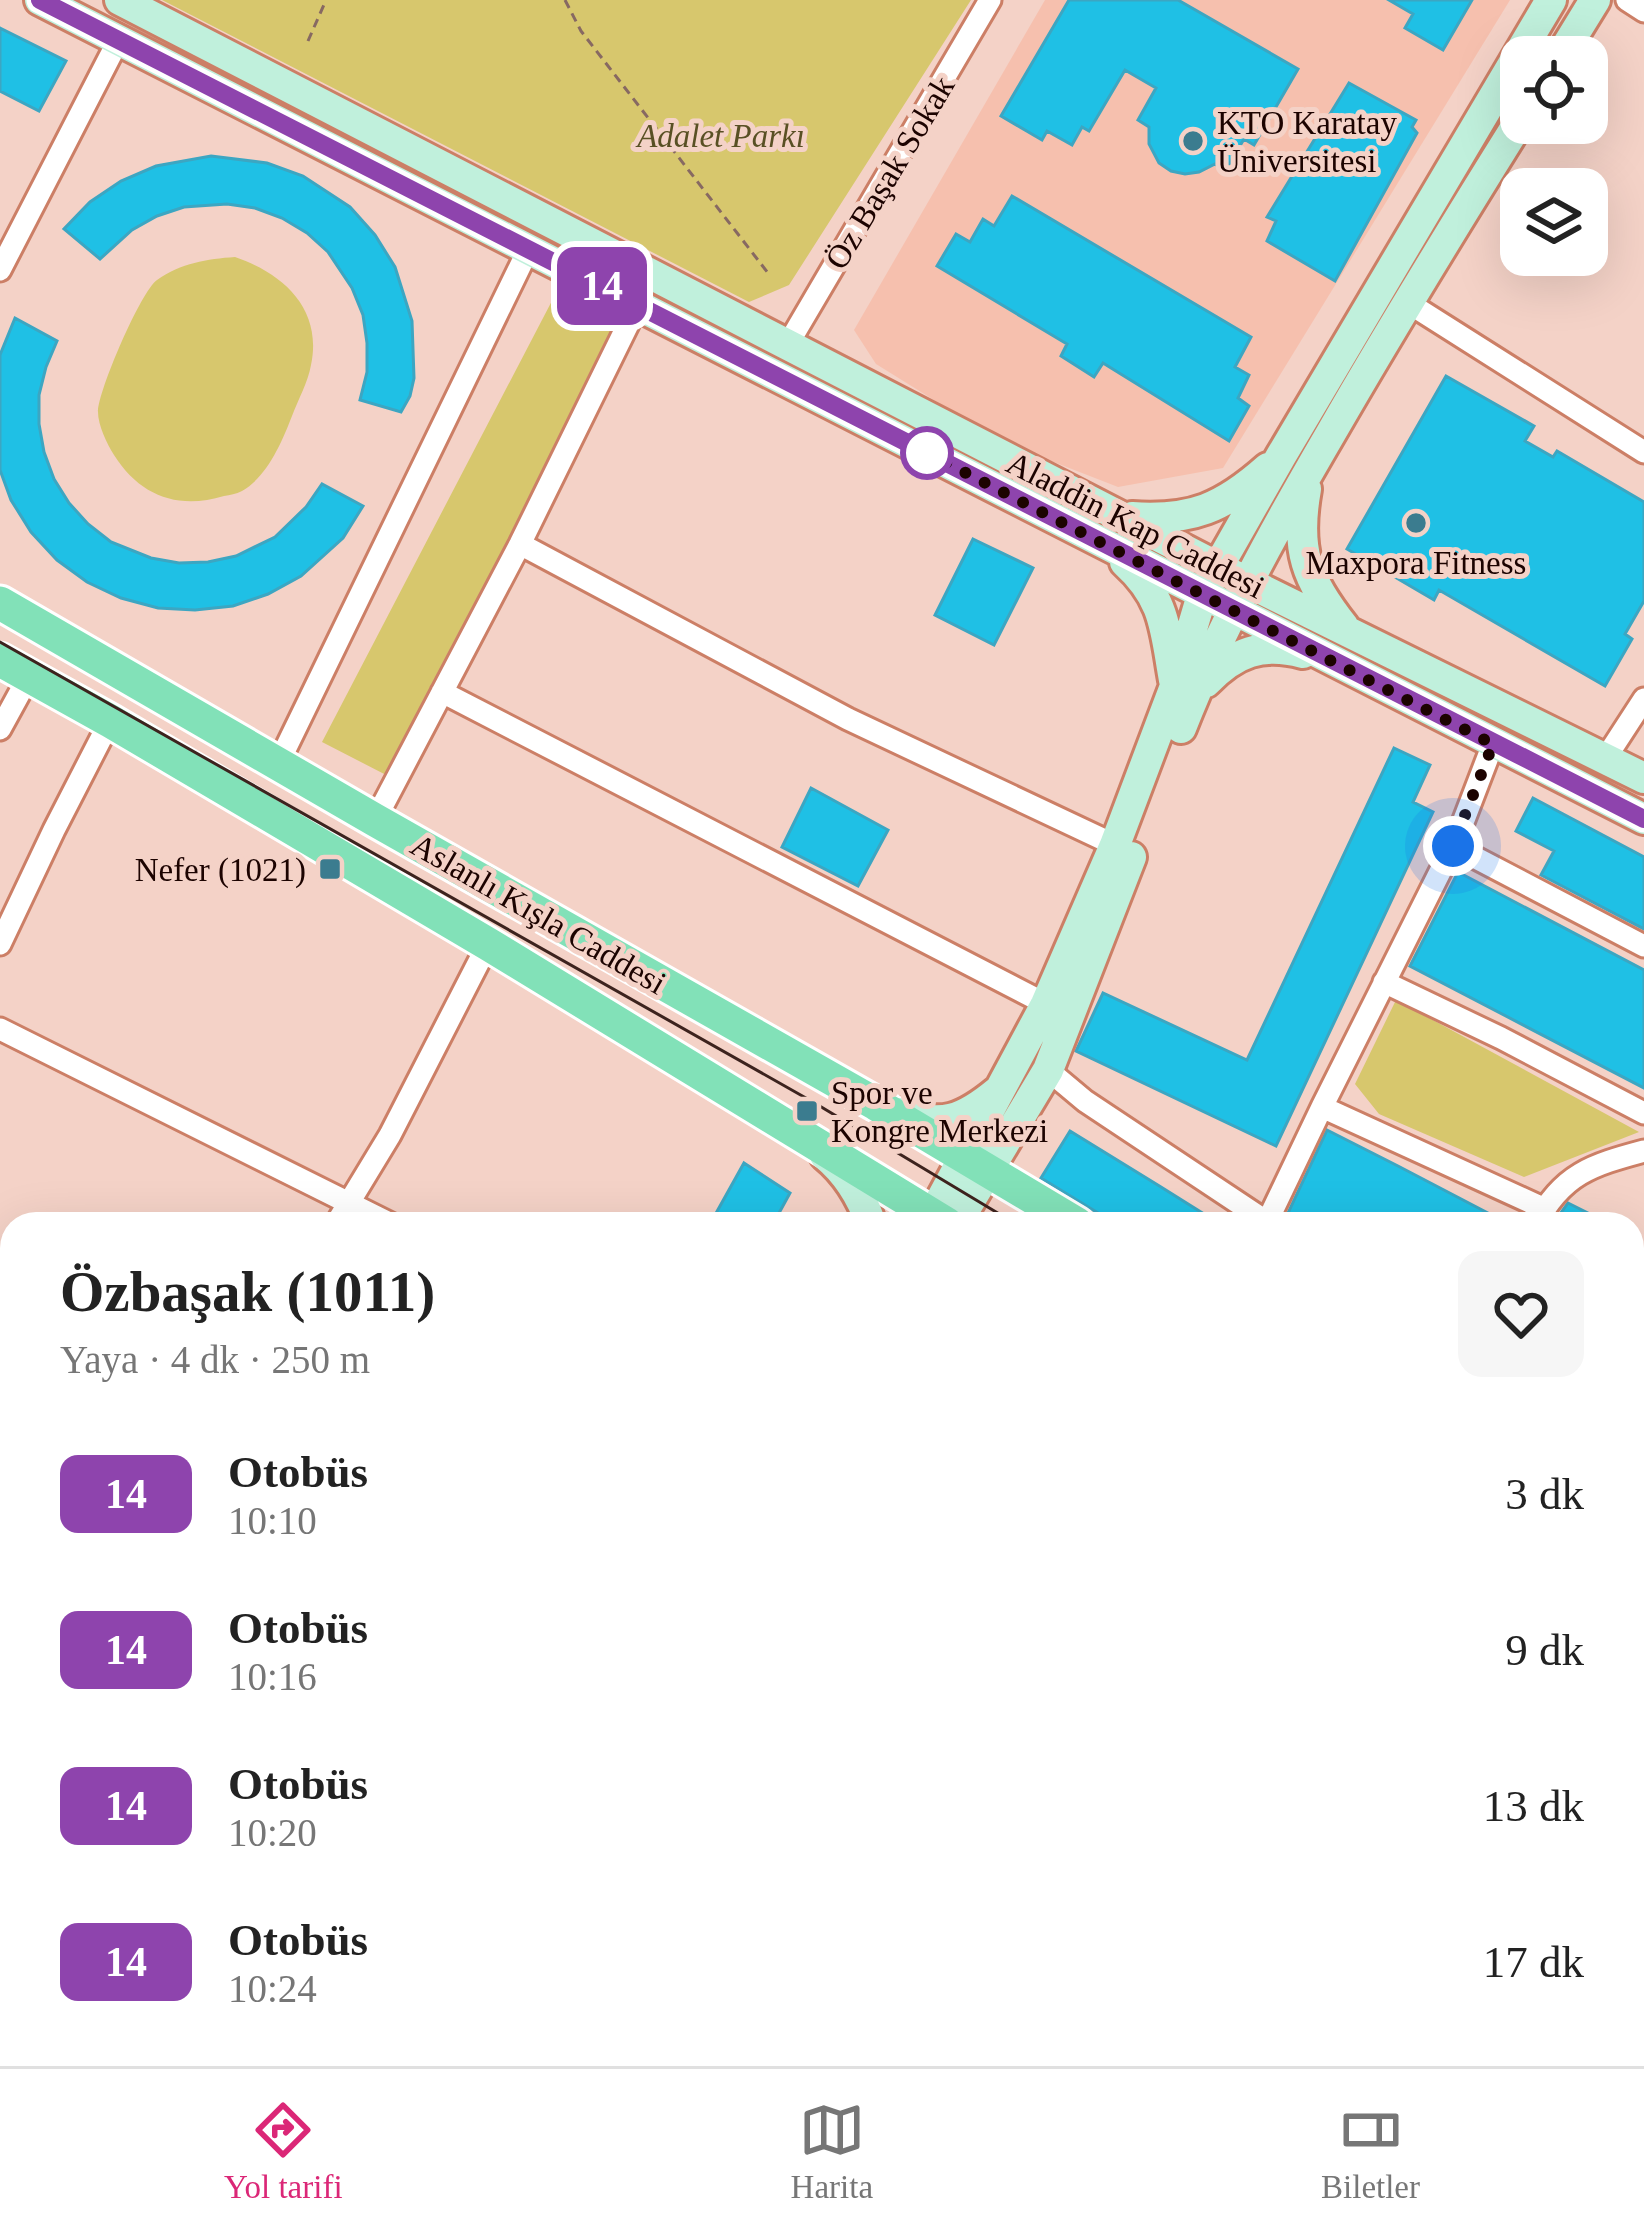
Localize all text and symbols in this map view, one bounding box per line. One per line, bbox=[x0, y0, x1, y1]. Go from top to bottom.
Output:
map controls bbox=[1500, 36, 1608, 276]
button: locate bbox=[1500, 36, 1608, 144]
street label: Öz Başak Sokak bbox=[818, 69, 962, 275]
place label: KTO Karatay Üniversitesi bbox=[1217, 105, 1397, 179]
park label: Adalet Parkı bbox=[635, 118, 805, 154]
marker: KTO Karatay Üniversitesi bbox=[1180, 128, 1206, 154]
button: layers bbox=[1500, 168, 1608, 276]
line badge: 14 bbox=[548, 247, 656, 325]
text: 14 bbox=[581, 263, 623, 309]
unlabelled marker bbox=[902, 428, 952, 478]
street label: Aladdin Kap Caddesi bbox=[1001, 444, 1270, 605]
marker: Maxpora Fitness bbox=[1403, 510, 1429, 536]
place label: Maxpora Fitness bbox=[1306, 545, 1526, 581]
your location bbox=[1423, 816, 1483, 876]
street label: Aslanlı Kışla Caddesi bbox=[405, 826, 672, 1001]
place label: Nefer (1021) bbox=[135, 852, 306, 889]
marker: Nefer (1021) bbox=[317, 856, 343, 882]
place label: Spor ve Kongre Merkezi bbox=[831, 1075, 1048, 1149]
marker: Spor ve Kongre Merkezi bbox=[794, 1098, 820, 1124]
button: heart bbox=[1458, 1251, 1584, 1377]
text: Özbaşak (1011) bbox=[60, 1260, 435, 1323]
text: Yaya · 4 dk · 250 m bbox=[60, 1338, 370, 1381]
text: Otobüs bbox=[228, 1447, 368, 1497]
text: 3 dk bbox=[1505, 1469, 1584, 1519]
text: 14 bbox=[105, 1471, 147, 1517]
text: 10:10 bbox=[228, 1499, 317, 1542]
text: Otobüs bbox=[228, 1603, 368, 1653]
text: 9 dk bbox=[1505, 1625, 1584, 1675]
text: 14 bbox=[105, 1627, 147, 1673]
text: 10:16 bbox=[228, 1655, 317, 1698]
text: Otobüs bbox=[228, 1759, 368, 1809]
text: 13 dk bbox=[1483, 1781, 1584, 1831]
text: 14 bbox=[105, 1783, 147, 1829]
text: 10:20 bbox=[228, 1811, 317, 1854]
text: Otobüs bbox=[228, 1915, 368, 1965]
text: 17 dk bbox=[1483, 1937, 1584, 1987]
text: 14 bbox=[105, 1939, 147, 1985]
text: 10:24 bbox=[228, 1967, 317, 2010]
tab: Yol tarifi bbox=[224, 2097, 343, 2206]
tab: Harita bbox=[791, 2097, 873, 2206]
tab: Biletler bbox=[1321, 2097, 1420, 2206]

